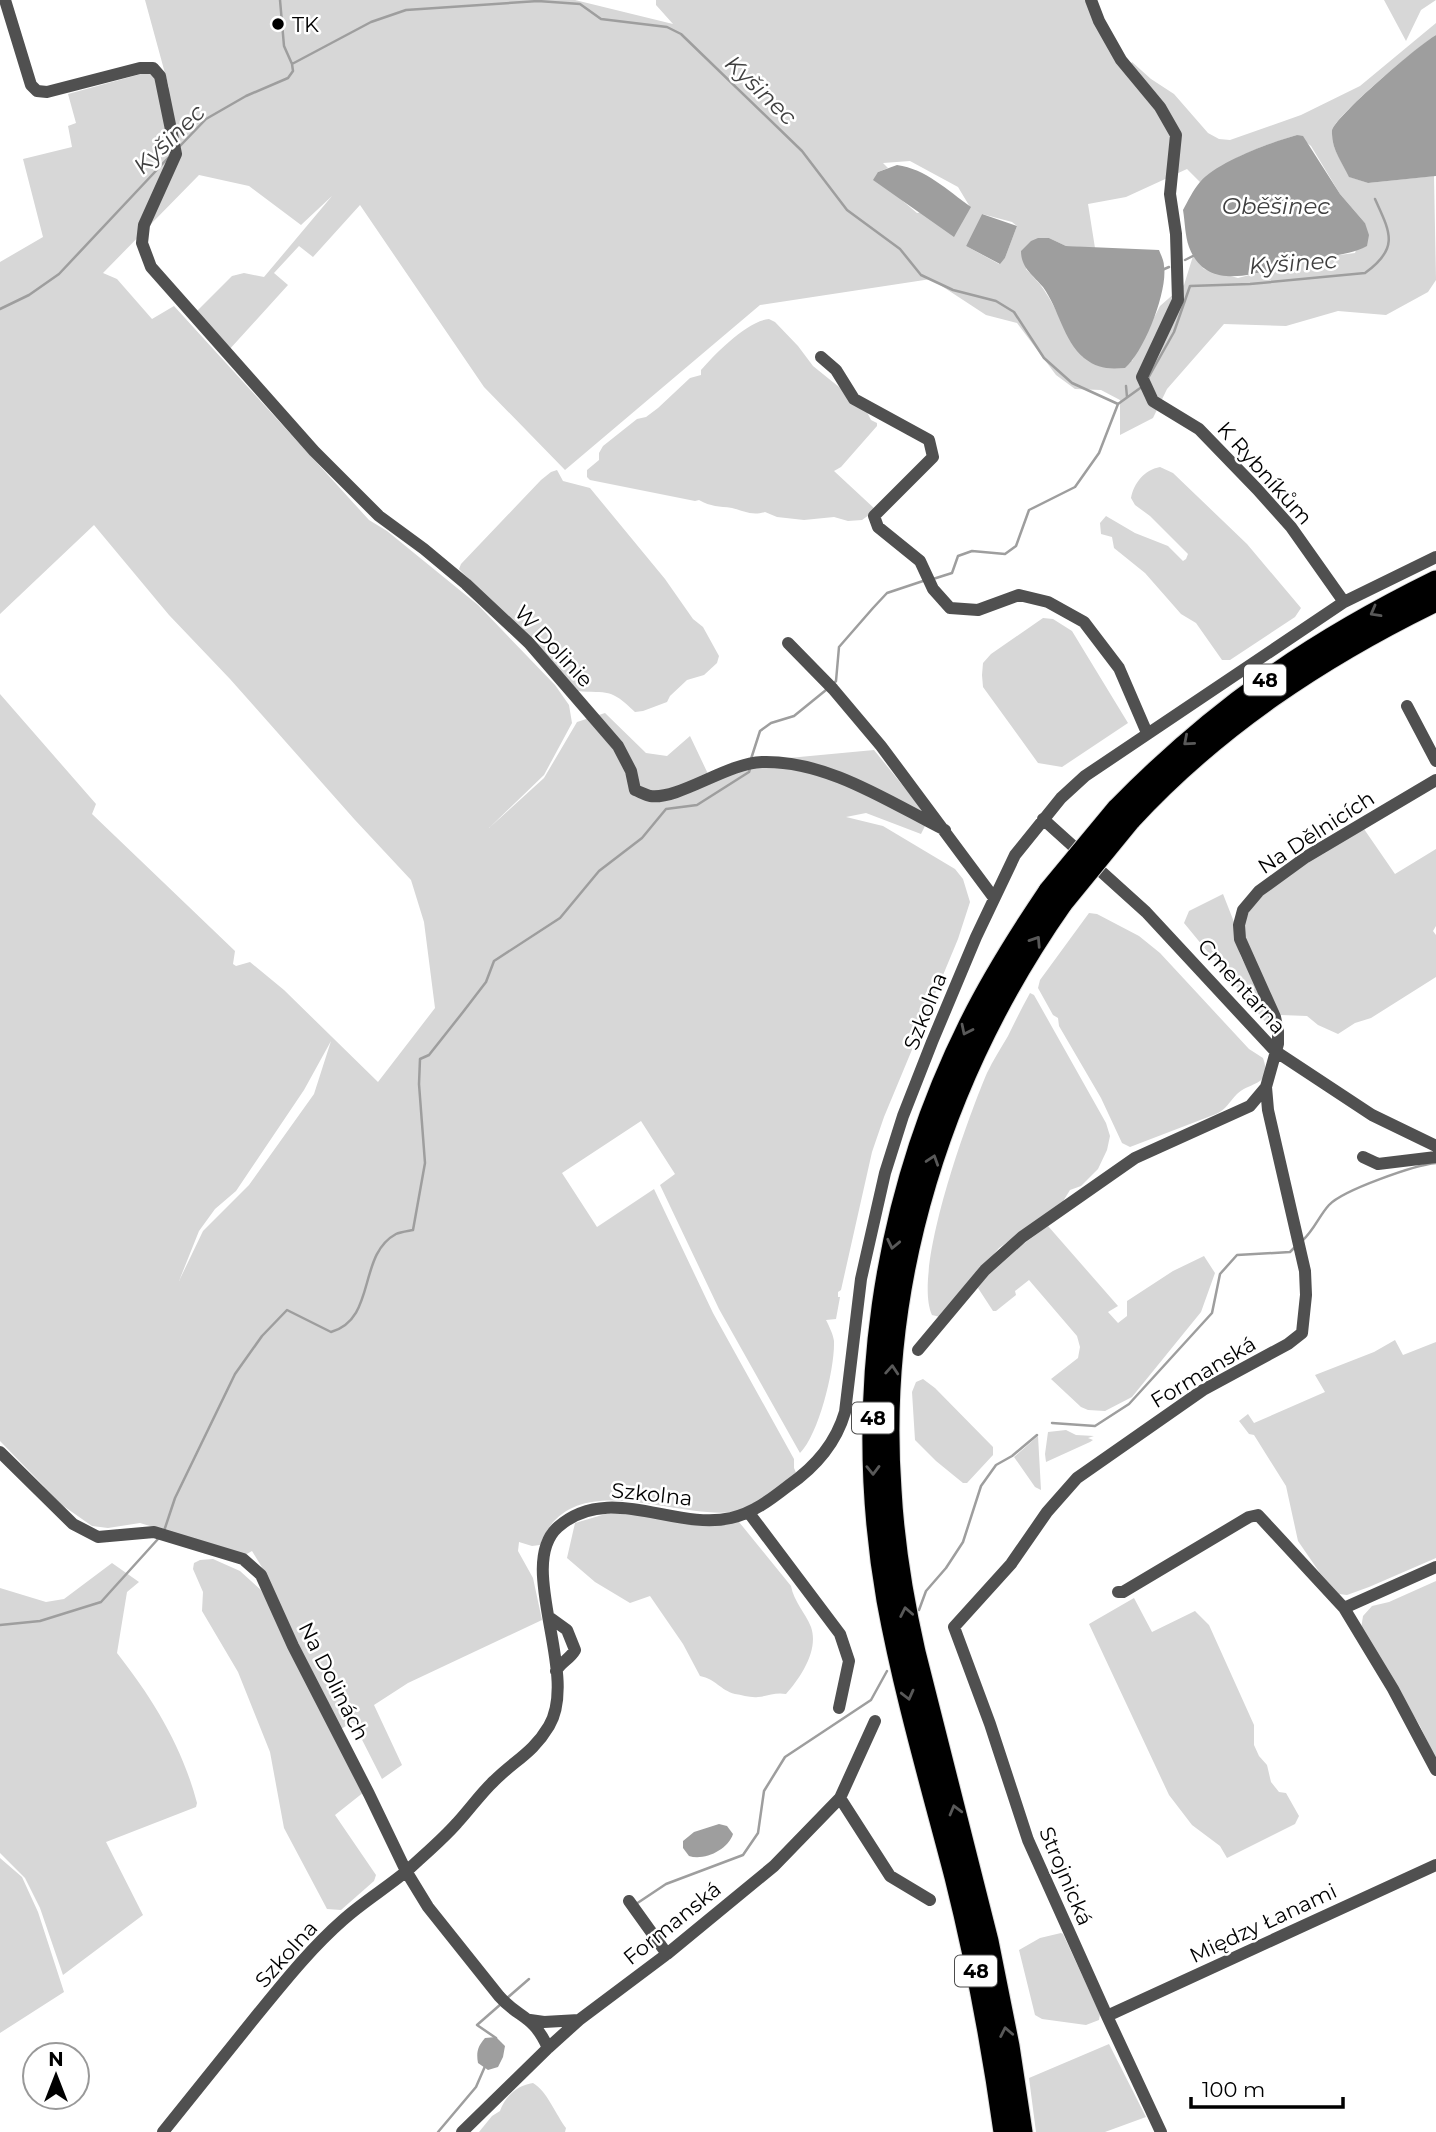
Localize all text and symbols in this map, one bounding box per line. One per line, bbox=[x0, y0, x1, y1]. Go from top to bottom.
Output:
place label: TK bbox=[292, 12, 319, 37]
marker: TK bbox=[270, 16, 286, 32]
water label: Kyšinec bbox=[719, 49, 803, 131]
water label: Kyšinec bbox=[127, 98, 211, 180]
water label: Oběšinec bbox=[1222, 192, 1330, 220]
water label: Kyšinec bbox=[1248, 246, 1338, 280]
street label: K Rybníkům bbox=[1212, 416, 1318, 530]
street label: W Dolinie bbox=[510, 600, 598, 692]
one-way arrow bbox=[1370, 604, 1383, 618]
road number: 48 bbox=[1244, 664, 1286, 695]
one-way arrow bbox=[1183, 732, 1196, 745]
street label: Na Dělnicích bbox=[1253, 785, 1379, 879]
street label: Cmentarna bbox=[1193, 933, 1291, 1039]
one-way arrow bbox=[1028, 936, 1040, 949]
street label: Szkolna bbox=[898, 969, 952, 1053]
one-way arrow bbox=[961, 1023, 975, 1035]
one-way arrow bbox=[924, 1154, 939, 1166]
one-way arrow bbox=[886, 1238, 901, 1250]
street label: Formanská bbox=[1146, 1331, 1260, 1413]
one-way arrow bbox=[884, 1364, 899, 1375]
road number: 48 bbox=[852, 1402, 894, 1434]
one-way arrow bbox=[866, 1465, 881, 1476]
street label: Szkolna bbox=[610, 1477, 694, 1511]
one-way arrow bbox=[900, 1606, 915, 1618]
street label: Na Dolinách bbox=[294, 1618, 374, 1744]
one-way arrow bbox=[899, 1689, 914, 1701]
one-way arrow bbox=[949, 1804, 963, 1816]
street label: Strojnická bbox=[1034, 1823, 1098, 1929]
street label: Formanská bbox=[618, 1876, 726, 1970]
street label: Między Łanami bbox=[1186, 1878, 1340, 1968]
street label: Szkolna bbox=[250, 1915, 322, 1993]
road number: 48 bbox=[955, 1955, 997, 1986]
one-way arrow bbox=[999, 2026, 1014, 2038]
north arrow bbox=[21, 2041, 91, 2111]
text: N bbox=[48, 2048, 64, 2071]
scale bar bbox=[1191, 2066, 1343, 2110]
text: 100 m bbox=[1202, 2077, 1265, 2102]

